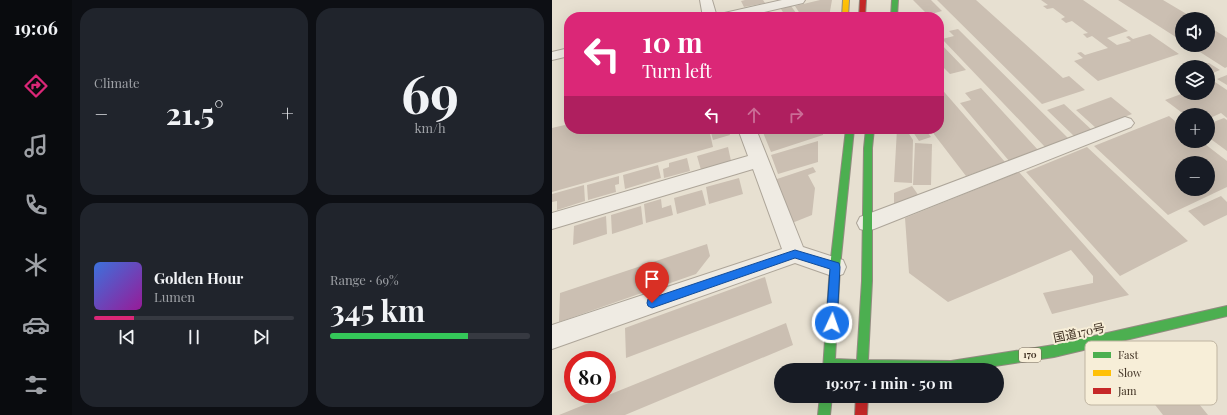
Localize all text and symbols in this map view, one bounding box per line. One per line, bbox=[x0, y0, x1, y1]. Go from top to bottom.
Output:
map controls bbox=[1175, 12, 1215, 196]
button: sound bbox=[1175, 12, 1215, 52]
text: 19:06 bbox=[14, 16, 58, 40]
text: 10 m bbox=[642, 23, 703, 60]
icon: left bbox=[576, 28, 628, 80]
text: 69 bbox=[401, 58, 459, 127]
text: Turn left bbox=[642, 59, 712, 83]
button: layers bbox=[1175, 60, 1215, 100]
icon: directions bbox=[22, 72, 50, 100]
text: Climate bbox=[94, 74, 140, 91]
text: 21.5° bbox=[166, 93, 224, 133]
text: − bbox=[94, 98, 108, 128]
text: + bbox=[281, 98, 294, 128]
icon: left bbox=[701, 104, 723, 126]
icon: ahead bbox=[743, 104, 765, 126]
icon: right bbox=[785, 104, 807, 126]
button: + bbox=[1175, 108, 1215, 148]
text: km/h bbox=[414, 119, 446, 136]
icon: music bbox=[22, 132, 50, 160]
button: − bbox=[1175, 156, 1215, 196]
icon: phone bbox=[22, 191, 50, 219]
icon: climate bbox=[22, 251, 50, 279]
pin bbox=[635, 262, 669, 303]
text: Golden Hour bbox=[154, 268, 243, 288]
icon: arrive bbox=[641, 268, 663, 290]
text: Range · 69% bbox=[330, 271, 399, 288]
text: Lumen bbox=[154, 288, 195, 305]
text: 345 km bbox=[330, 290, 425, 330]
position arrow bbox=[811, 302, 853, 344]
icon: car bbox=[22, 311, 50, 339]
street label: 国道170号 bbox=[1051, 319, 1106, 345]
icon: previous bbox=[116, 326, 138, 348]
icon: pause bbox=[183, 326, 205, 348]
icon: next bbox=[250, 326, 272, 348]
legend bbox=[1085, 341, 1217, 405]
text: Fast bbox=[1118, 347, 1138, 362]
road number: 170 bbox=[1019, 348, 1041, 362]
speed limit sign: 80 bbox=[564, 351, 616, 403]
text: Slow bbox=[1118, 365, 1142, 380]
icon: filters bbox=[22, 371, 50, 399]
text: 19:07 · 1 min · 50 m bbox=[825, 373, 953, 393]
text: Jam bbox=[1117, 383, 1137, 398]

